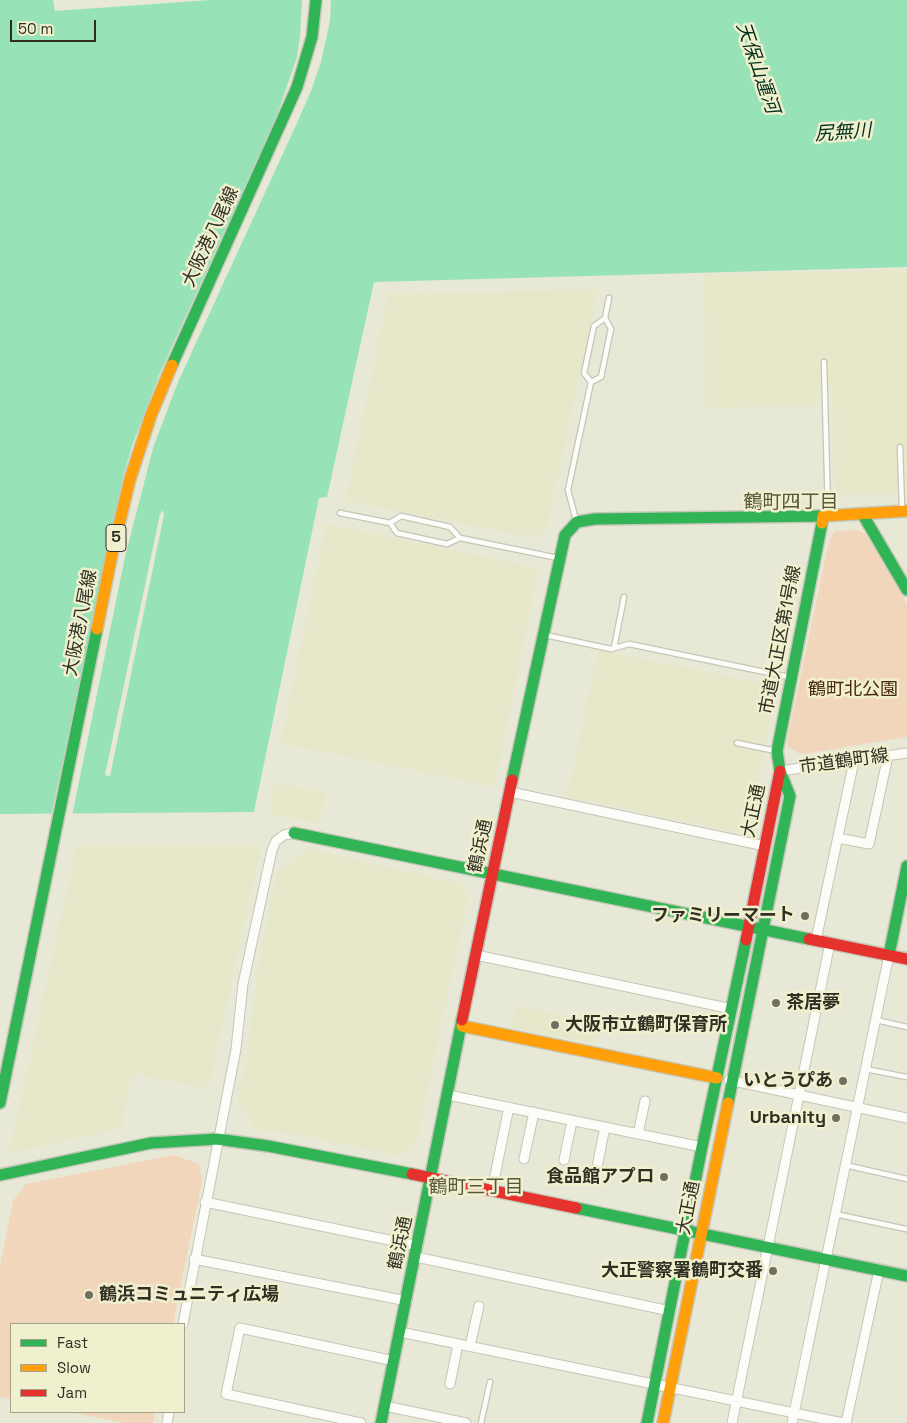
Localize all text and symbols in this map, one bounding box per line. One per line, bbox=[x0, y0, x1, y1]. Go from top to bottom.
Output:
scale bar bbox=[12, 10, 99, 42]
text: 50 m bbox=[18, 19, 53, 38]
water label: 天保山運河 bbox=[731, 19, 783, 117]
water label: 尻無川 bbox=[814, 120, 872, 146]
street label: 大阪港八尾線 bbox=[178, 183, 244, 291]
district label: 鶴町四丁目 bbox=[744, 492, 838, 514]
road number: 5 bbox=[106, 524, 126, 552]
street label: 市道大正区第1号線 bbox=[756, 564, 806, 716]
street label: 大阪港八尾線 bbox=[60, 568, 102, 678]
park label: 鶴町北公園 bbox=[808, 679, 898, 701]
street label: 市道鶴町線 bbox=[798, 745, 890, 779]
street label: 大正通 bbox=[738, 782, 770, 840]
street label: 鶴浜通 bbox=[465, 817, 497, 875]
place label: ファミリーマート bbox=[651, 905, 795, 927]
marker: ファミリーマート bbox=[799, 910, 811, 922]
place label: 茶居夢 bbox=[786, 992, 840, 1014]
marker: 茶居夢 bbox=[770, 997, 782, 1009]
place label: 大阪市立鶴町保育所 bbox=[565, 1014, 727, 1036]
marker: 大阪市立鶴町保育所 bbox=[549, 1019, 561, 1031]
place label: いとうぴあ bbox=[743, 1070, 833, 1092]
marker: いとうぴあ bbox=[837, 1075, 849, 1087]
place label: Urbanity bbox=[750, 1107, 826, 1129]
marker: Urbanity bbox=[830, 1112, 842, 1124]
place label: 食品館アプロ bbox=[546, 1166, 654, 1188]
marker: 食品館アプロ bbox=[658, 1171, 670, 1183]
district label: 鶴町三丁目 bbox=[429, 1177, 523, 1199]
street label: 大正通 bbox=[673, 1179, 705, 1237]
street label: 鶴浜通 bbox=[385, 1214, 417, 1272]
place label: 大正警察署鶴町交番 bbox=[601, 1260, 763, 1282]
marker: 大正警察署鶴町交番 bbox=[767, 1265, 779, 1277]
place label: 鶴浜コミュニティ広場 bbox=[99, 1284, 279, 1306]
marker: 鶴浜コミュニティ広場 bbox=[83, 1289, 95, 1301]
legend bbox=[10, 1323, 185, 1413]
text: Fast bbox=[57, 1333, 88, 1352]
text: Slow bbox=[57, 1358, 91, 1377]
text: Jam bbox=[57, 1383, 87, 1402]

